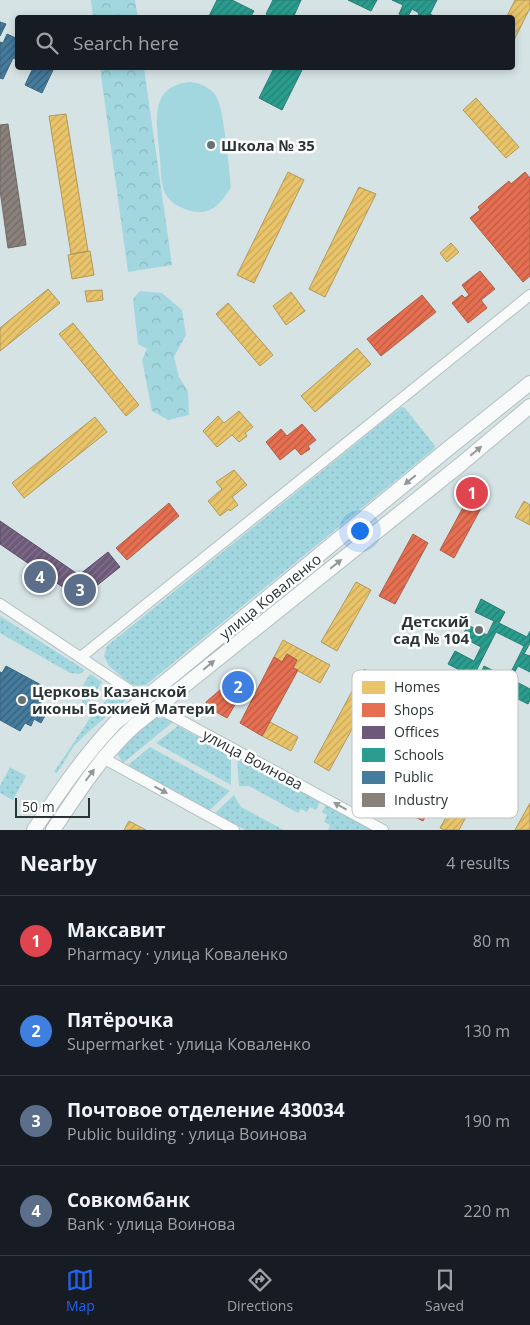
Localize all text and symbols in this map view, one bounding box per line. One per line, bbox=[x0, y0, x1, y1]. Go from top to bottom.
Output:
search box bbox=[15, 15, 515, 70]
icon: search bbox=[33, 29, 61, 57]
text: Search here bbox=[73, 30, 179, 56]
place label: Школа № 35 bbox=[221, 135, 315, 155]
marker: Школа № 35 bbox=[205, 139, 217, 151]
one-way arrow bbox=[470, 446, 482, 457]
one-way arrow bbox=[404, 474, 417, 485]
pin: 1 bbox=[456, 474, 488, 512]
your location bbox=[347, 518, 373, 544]
street label: улица Коваленко bbox=[215, 549, 325, 643]
pin: 4 bbox=[24, 558, 56, 596]
one-way arrow bbox=[329, 558, 342, 569]
pin: 3 bbox=[64, 571, 96, 609]
place label: Детский сад № 104 bbox=[393, 611, 469, 648]
marker: Детский сад № 104 bbox=[473, 624, 485, 636]
one-way arrow bbox=[202, 660, 215, 671]
pin: 2 bbox=[222, 668, 254, 706]
legend bbox=[352, 670, 518, 818]
text: Homes bbox=[394, 677, 441, 696]
place label: Церковь Казанской иконы Божией Матери bbox=[32, 681, 215, 718]
marker: Церковь Казанской иконы Божией Матери bbox=[16, 694, 28, 706]
text: Shops bbox=[394, 700, 434, 719]
text: Offices bbox=[394, 722, 439, 741]
street label: улица Воинова bbox=[199, 724, 307, 794]
text: Schools bbox=[394, 745, 444, 764]
text: Public bbox=[394, 767, 434, 786]
one-way arrow bbox=[85, 768, 95, 782]
one-way arrow bbox=[154, 786, 168, 794]
text: Industry bbox=[394, 790, 449, 809]
scale bar bbox=[15, 795, 90, 818]
text: 50 m bbox=[22, 797, 55, 816]
one-way arrow bbox=[333, 802, 347, 811]
text: Nearby bbox=[20, 849, 97, 877]
text: 4 results bbox=[446, 852, 510, 874]
text: Максавит bbox=[67, 917, 166, 943]
text: 1 bbox=[31, 930, 41, 952]
text: 80 m bbox=[473, 930, 510, 952]
text: Pharmacy · улица Коваленко bbox=[67, 943, 288, 965]
text: Пятёрочка bbox=[67, 1007, 174, 1033]
text: 2 bbox=[31, 1020, 41, 1042]
text: 130 m bbox=[464, 1020, 510, 1042]
text: Supermarket · улица Коваленко bbox=[67, 1033, 311, 1055]
text: Почтовое отделение 430034 bbox=[67, 1097, 345, 1123]
text: 3 bbox=[31, 1110, 41, 1132]
text: 190 m bbox=[464, 1110, 510, 1132]
text: Public building · улица Воинова bbox=[67, 1123, 307, 1145]
text: Совкомбанк bbox=[67, 1187, 190, 1213]
text: 4 bbox=[31, 1200, 41, 1222]
text: 220 m bbox=[464, 1200, 510, 1222]
text: Bank · улица Воинова bbox=[67, 1213, 235, 1235]
tab: Map bbox=[66, 1266, 95, 1315]
tab: Directions bbox=[227, 1266, 293, 1315]
tab: Saved bbox=[425, 1266, 464, 1315]

